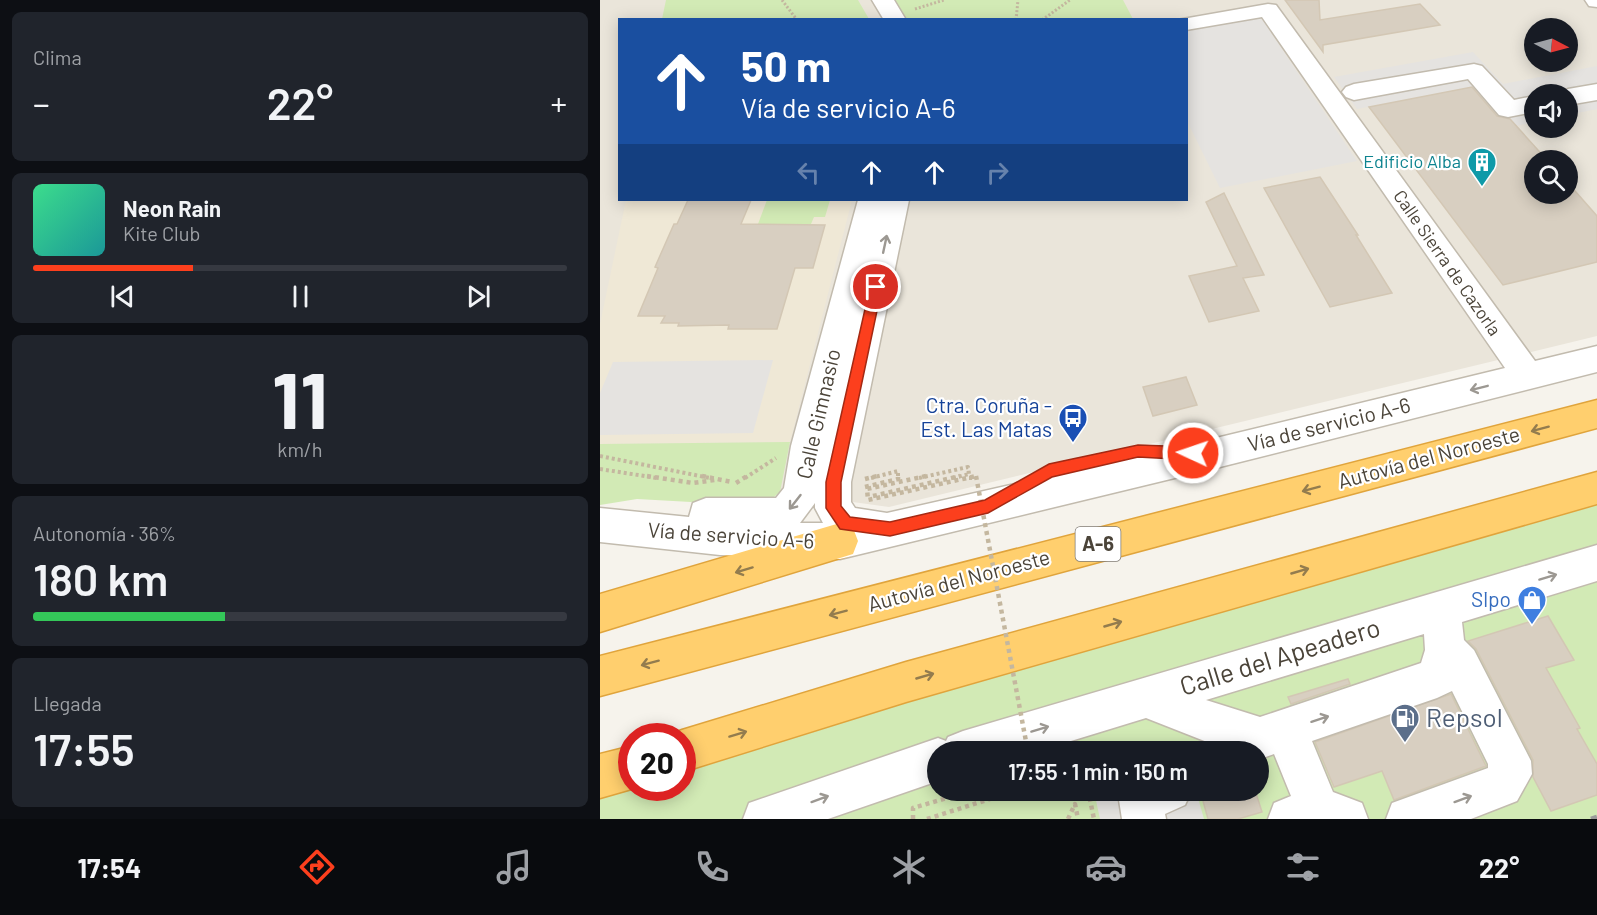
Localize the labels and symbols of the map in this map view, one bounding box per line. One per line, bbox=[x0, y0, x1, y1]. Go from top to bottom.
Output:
north arrow bbox=[1524, 18, 1578, 72]
building icon: Edificio Alba bbox=[1466, 146, 1498, 188]
place label: Edificio Alba bbox=[1363, 150, 1461, 172]
street label: Calle Sierra de Cazorla bbox=[1389, 185, 1506, 339]
one-way arrow bbox=[880, 235, 891, 254]
pin bbox=[850, 261, 901, 312]
street label: Calle Gimnasio bbox=[790, 346, 845, 481]
one-way arrow bbox=[1470, 383, 1489, 395]
street label: Vía de servicio A-6 bbox=[1245, 391, 1413, 456]
place label: Ctra. Coruña - Est. Las Matas bbox=[920, 392, 1052, 441]
bus stop icon: Ctra. Coruña - Est. Las Matas bbox=[1057, 402, 1089, 444]
street label: Autovía del Noroeste bbox=[1335, 420, 1522, 493]
position arrow bbox=[1161, 421, 1225, 485]
one-way arrow bbox=[1531, 423, 1550, 435]
one-way arrow bbox=[1302, 483, 1321, 495]
one-way arrow bbox=[788, 493, 801, 509]
street label: Vía de servicio A-6 bbox=[647, 516, 815, 553]
road number: A-6 bbox=[1076, 527, 1120, 561]
street label: Autovía del Noroeste bbox=[865, 543, 1052, 616]
one-way arrow bbox=[735, 565, 754, 576]
one-way arrow bbox=[1290, 565, 1309, 576]
one-way arrow bbox=[1538, 571, 1557, 582]
shop icon: Slpo bbox=[1516, 584, 1548, 626]
place label: Slpo bbox=[1471, 586, 1511, 611]
one-way arrow bbox=[829, 607, 848, 619]
street label: Calle del Apeadero bbox=[1176, 610, 1383, 701]
one-way arrow bbox=[1103, 617, 1122, 629]
one-way arrow bbox=[641, 658, 660, 669]
one-way arrow bbox=[915, 670, 934, 681]
place label: Repsol bbox=[1426, 701, 1503, 732]
fuel station icon: Repsol bbox=[1389, 702, 1421, 744]
one-way arrow bbox=[1310, 713, 1329, 724]
speed limit sign: 20 bbox=[618, 723, 696, 801]
one-way arrow bbox=[1030, 723, 1049, 734]
one-way arrow bbox=[728, 727, 747, 738]
one-way arrow bbox=[810, 793, 829, 804]
one-way arrow bbox=[1453, 793, 1472, 804]

